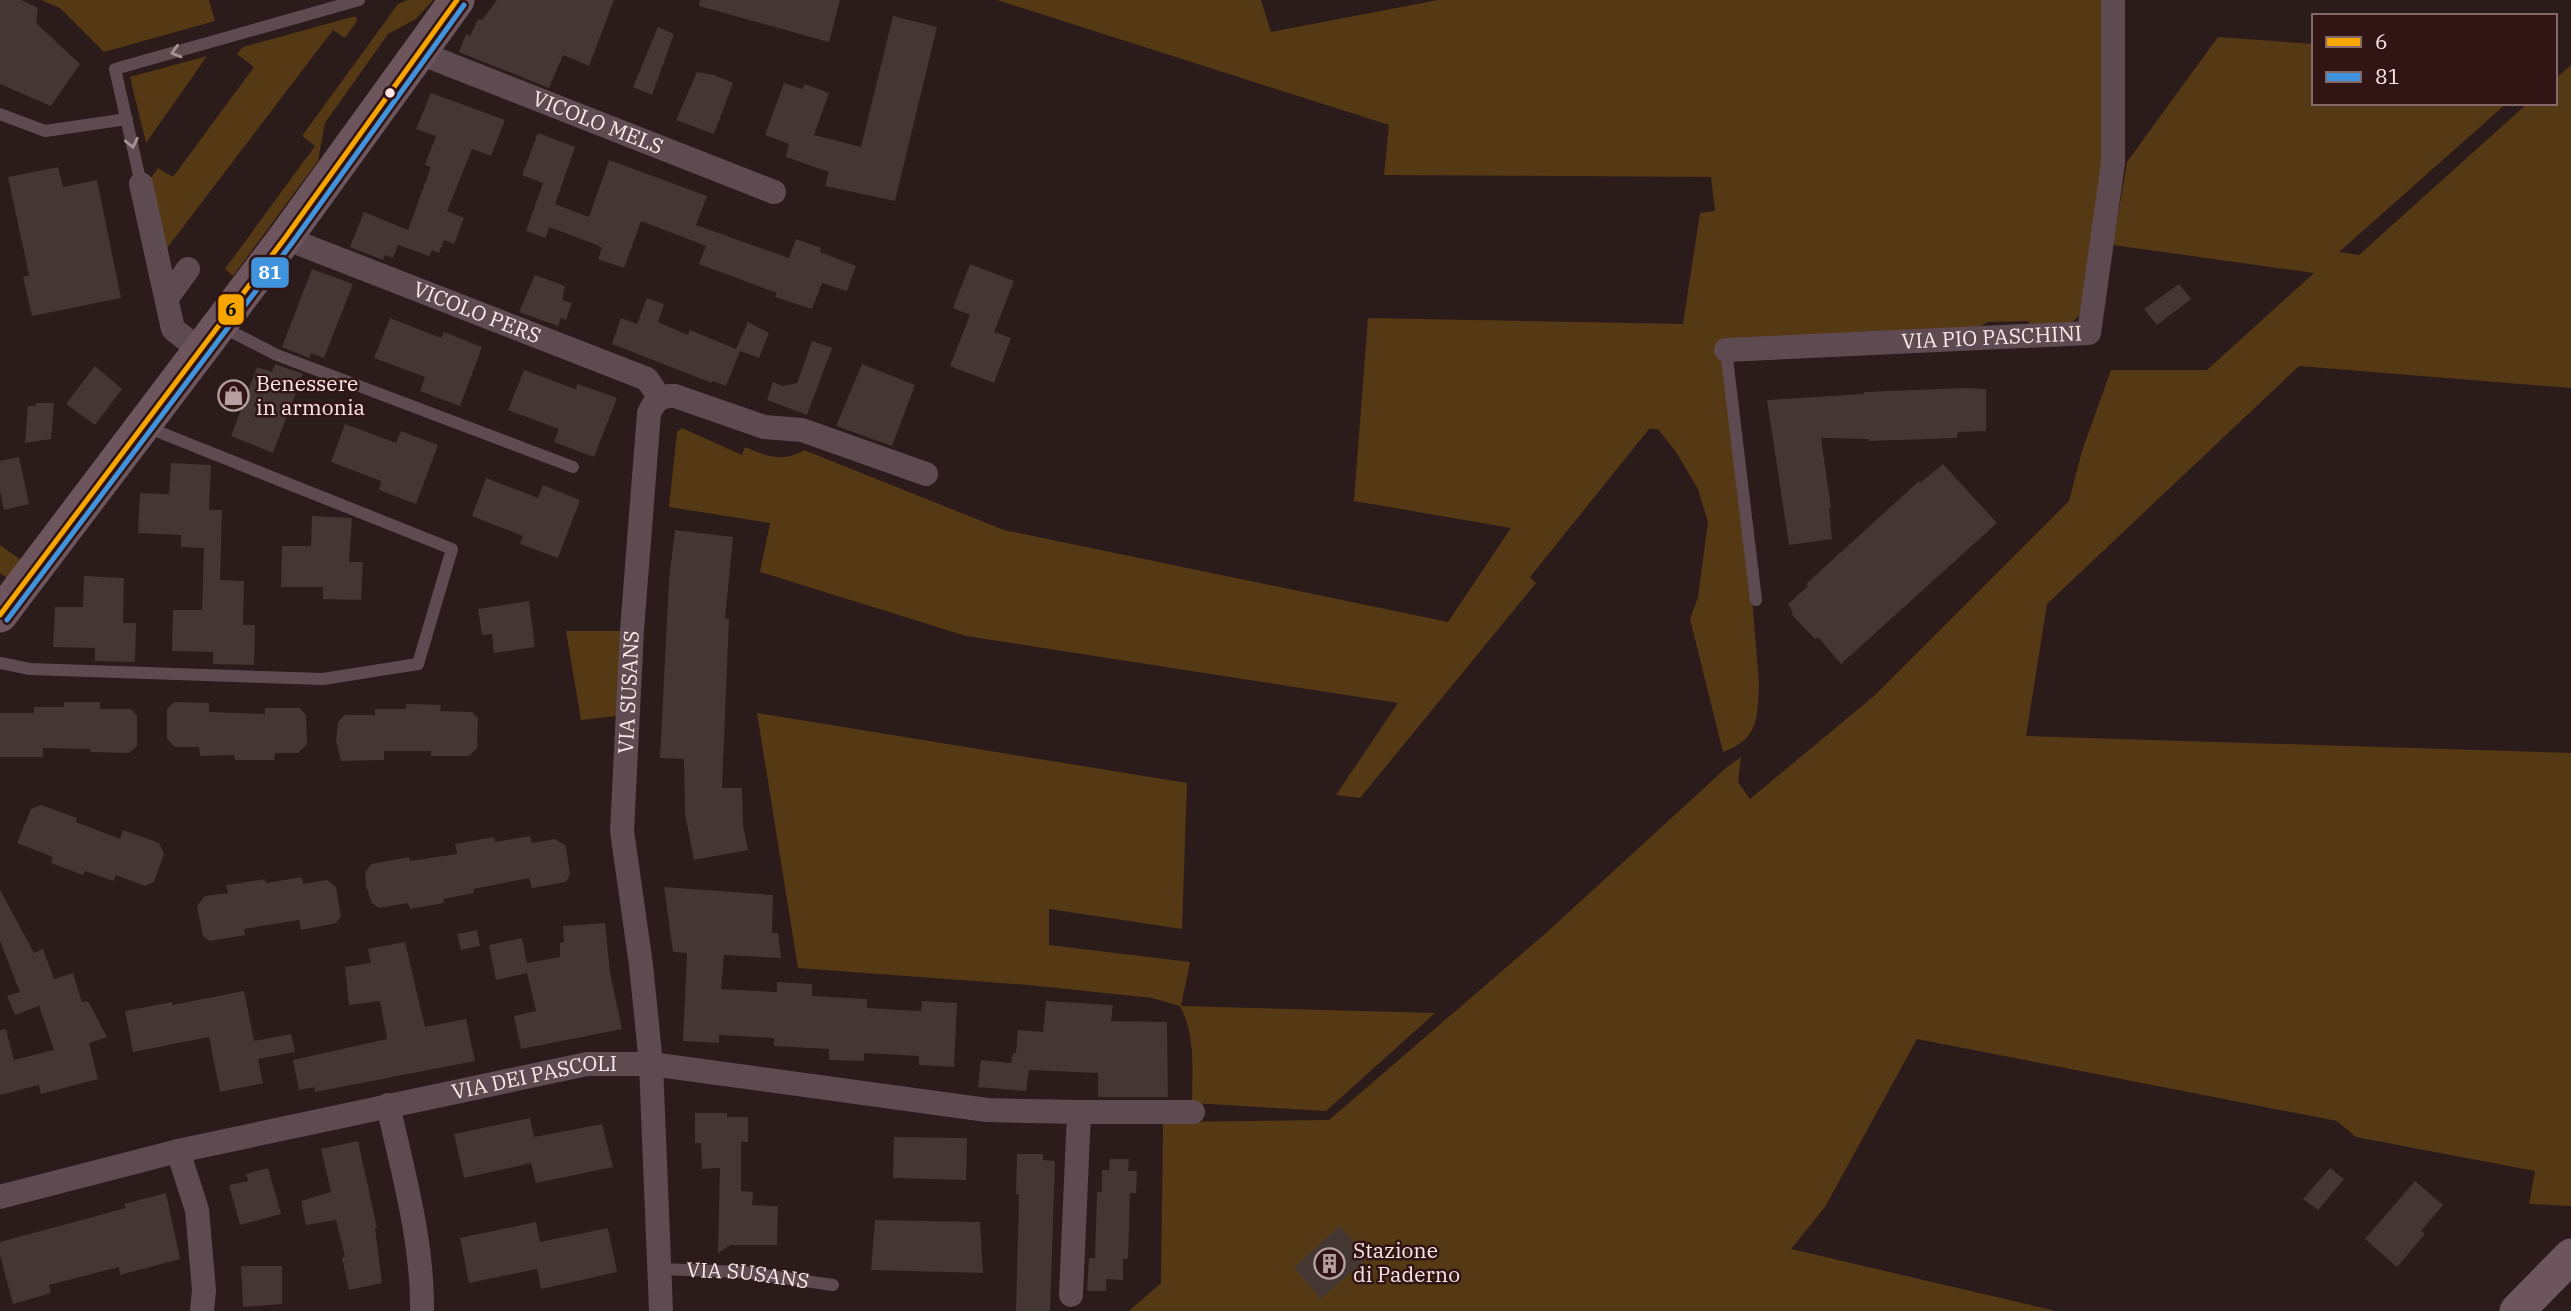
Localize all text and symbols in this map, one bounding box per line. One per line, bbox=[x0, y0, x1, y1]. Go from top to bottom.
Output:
legend bbox=[2312, 14, 2557, 105]
text: 6 bbox=[2375, 27, 2388, 55]
one-way arrow bbox=[170, 43, 182, 58]
text: 81 bbox=[2375, 62, 2400, 90]
street label: VICOLO MELS bbox=[529, 84, 668, 160]
unlabelled marker bbox=[383, 86, 397, 100]
one-way arrow bbox=[123, 137, 138, 149]
line badge: 81 bbox=[250, 256, 290, 289]
text: 81 bbox=[259, 260, 281, 284]
street label: VICOLO PERS bbox=[409, 274, 545, 349]
line badge: 6 bbox=[217, 293, 245, 326]
text: 6 bbox=[225, 297, 237, 321]
street label: VIA PIO PASCHINI bbox=[1901, 318, 2083, 355]
place label: Benessere in armonia bbox=[256, 369, 365, 421]
shop icon: Benessere in armonia bbox=[216, 379, 250, 413]
street label: VIA SUSANS bbox=[611, 630, 645, 755]
street label: VIA DEI PASCOLI bbox=[449, 1049, 617, 1105]
place label: Stazione di Paderno bbox=[1353, 1236, 1460, 1288]
building icon: Stazione di Paderno bbox=[1313, 1246, 1347, 1280]
street label: VIA SUSANS bbox=[686, 1255, 811, 1294]

